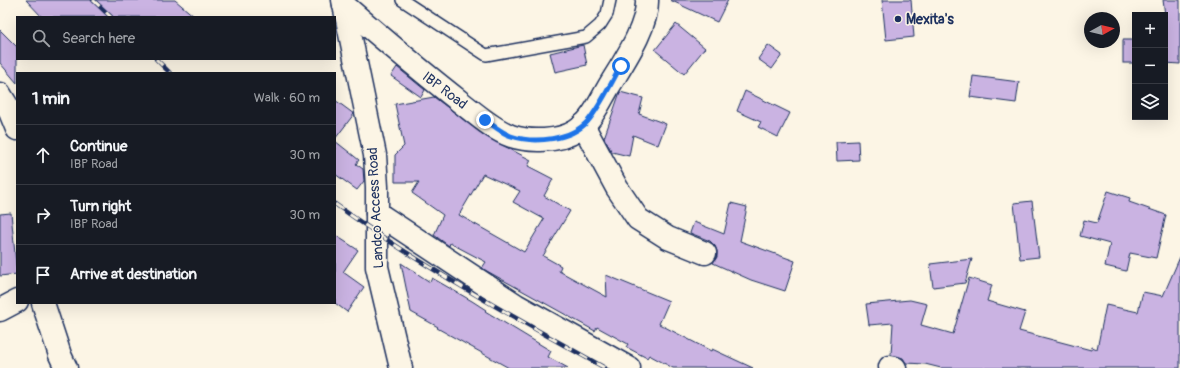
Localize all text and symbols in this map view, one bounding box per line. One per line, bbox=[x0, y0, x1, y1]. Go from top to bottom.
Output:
place label: Mexita's bbox=[906, 11, 954, 28]
north arrow bbox=[1084, 12, 1120, 48]
map controls bbox=[1132, 12, 1168, 120]
button: + bbox=[1132, 12, 1168, 48]
marker: Mexita's bbox=[893, 14, 903, 24]
search box bbox=[16, 16, 336, 60]
icon: search bbox=[30, 27, 52, 49]
text: Search here bbox=[62, 29, 135, 48]
button: − bbox=[1132, 48, 1168, 84]
route start bbox=[612, 57, 630, 75]
street label: IBP Road bbox=[419, 68, 471, 113]
button: layers bbox=[1132, 84, 1168, 120]
text: 1 min bbox=[32, 88, 70, 109]
text: Walk · 60 m bbox=[254, 90, 320, 106]
route end bbox=[476, 111, 494, 129]
text: Continue bbox=[70, 137, 128, 156]
icon: ahead bbox=[32, 144, 54, 166]
text: 30 m bbox=[290, 147, 320, 163]
street label: Landco Access Road bbox=[364, 147, 387, 269]
text: IBP Road bbox=[70, 156, 118, 172]
text: Turn right bbox=[70, 197, 131, 216]
icon: right bbox=[32, 204, 54, 226]
text: 30 m bbox=[290, 207, 320, 223]
text: IBP Road bbox=[70, 216, 118, 232]
icon: arrive bbox=[32, 264, 54, 286]
text: Arrive at destination bbox=[70, 265, 197, 284]

